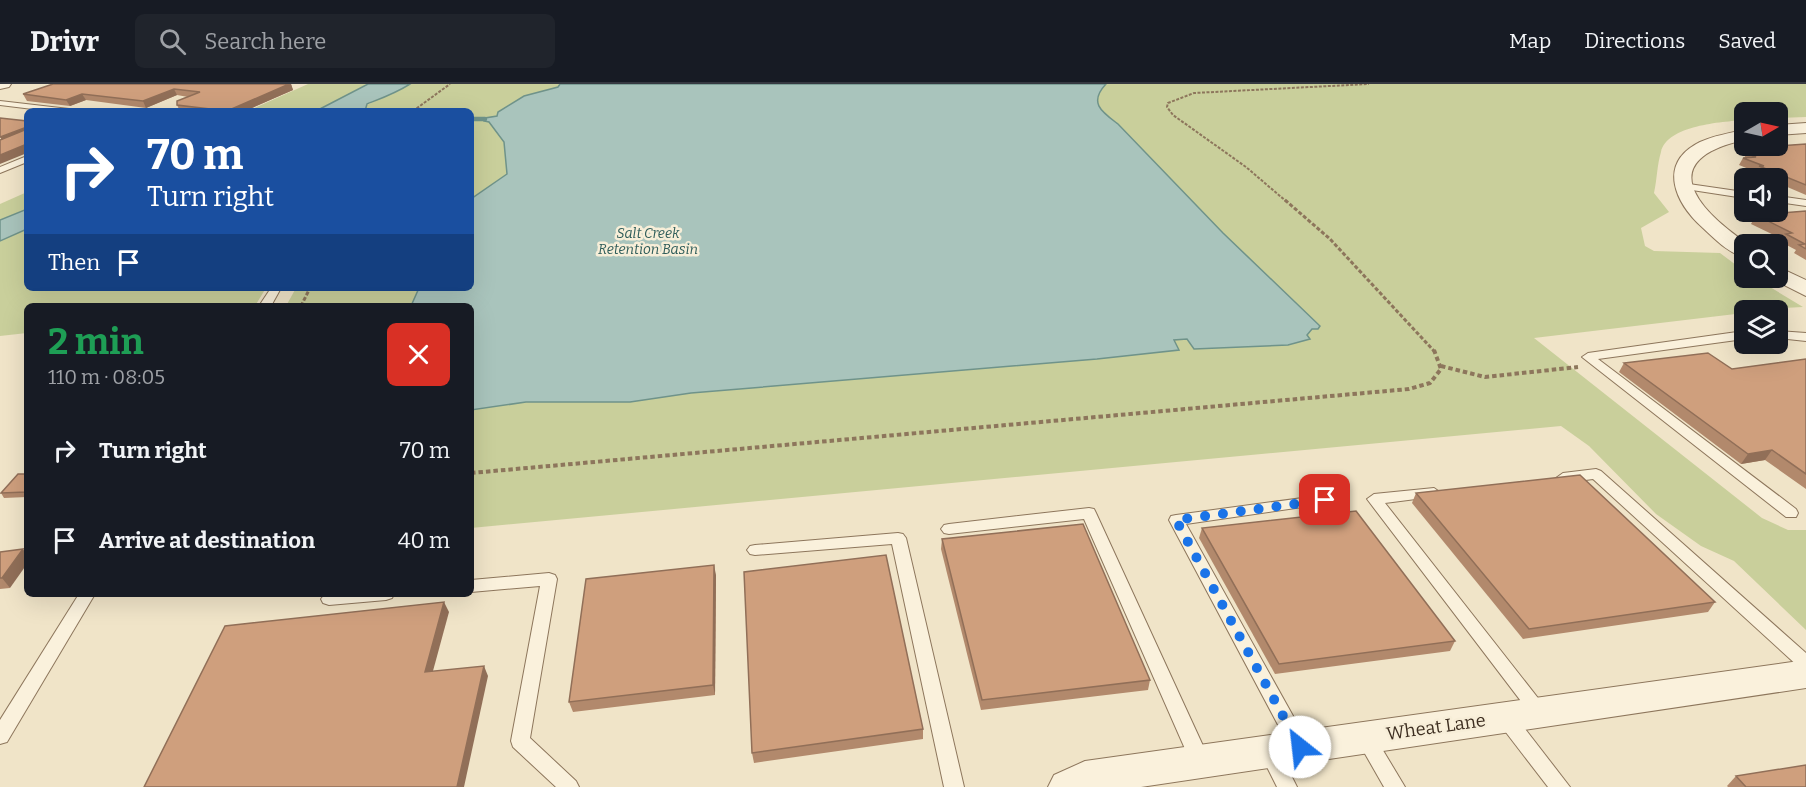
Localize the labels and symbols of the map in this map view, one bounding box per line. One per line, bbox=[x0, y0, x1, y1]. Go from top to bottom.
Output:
north arrow bbox=[1734, 102, 1788, 156]
water label: Salt Creek Retention Basin bbox=[598, 225, 698, 258]
pin bbox=[1299, 474, 1350, 525]
street label: Wheat Lane bbox=[1385, 709, 1487, 745]
position arrow bbox=[1268, 715, 1332, 779]

